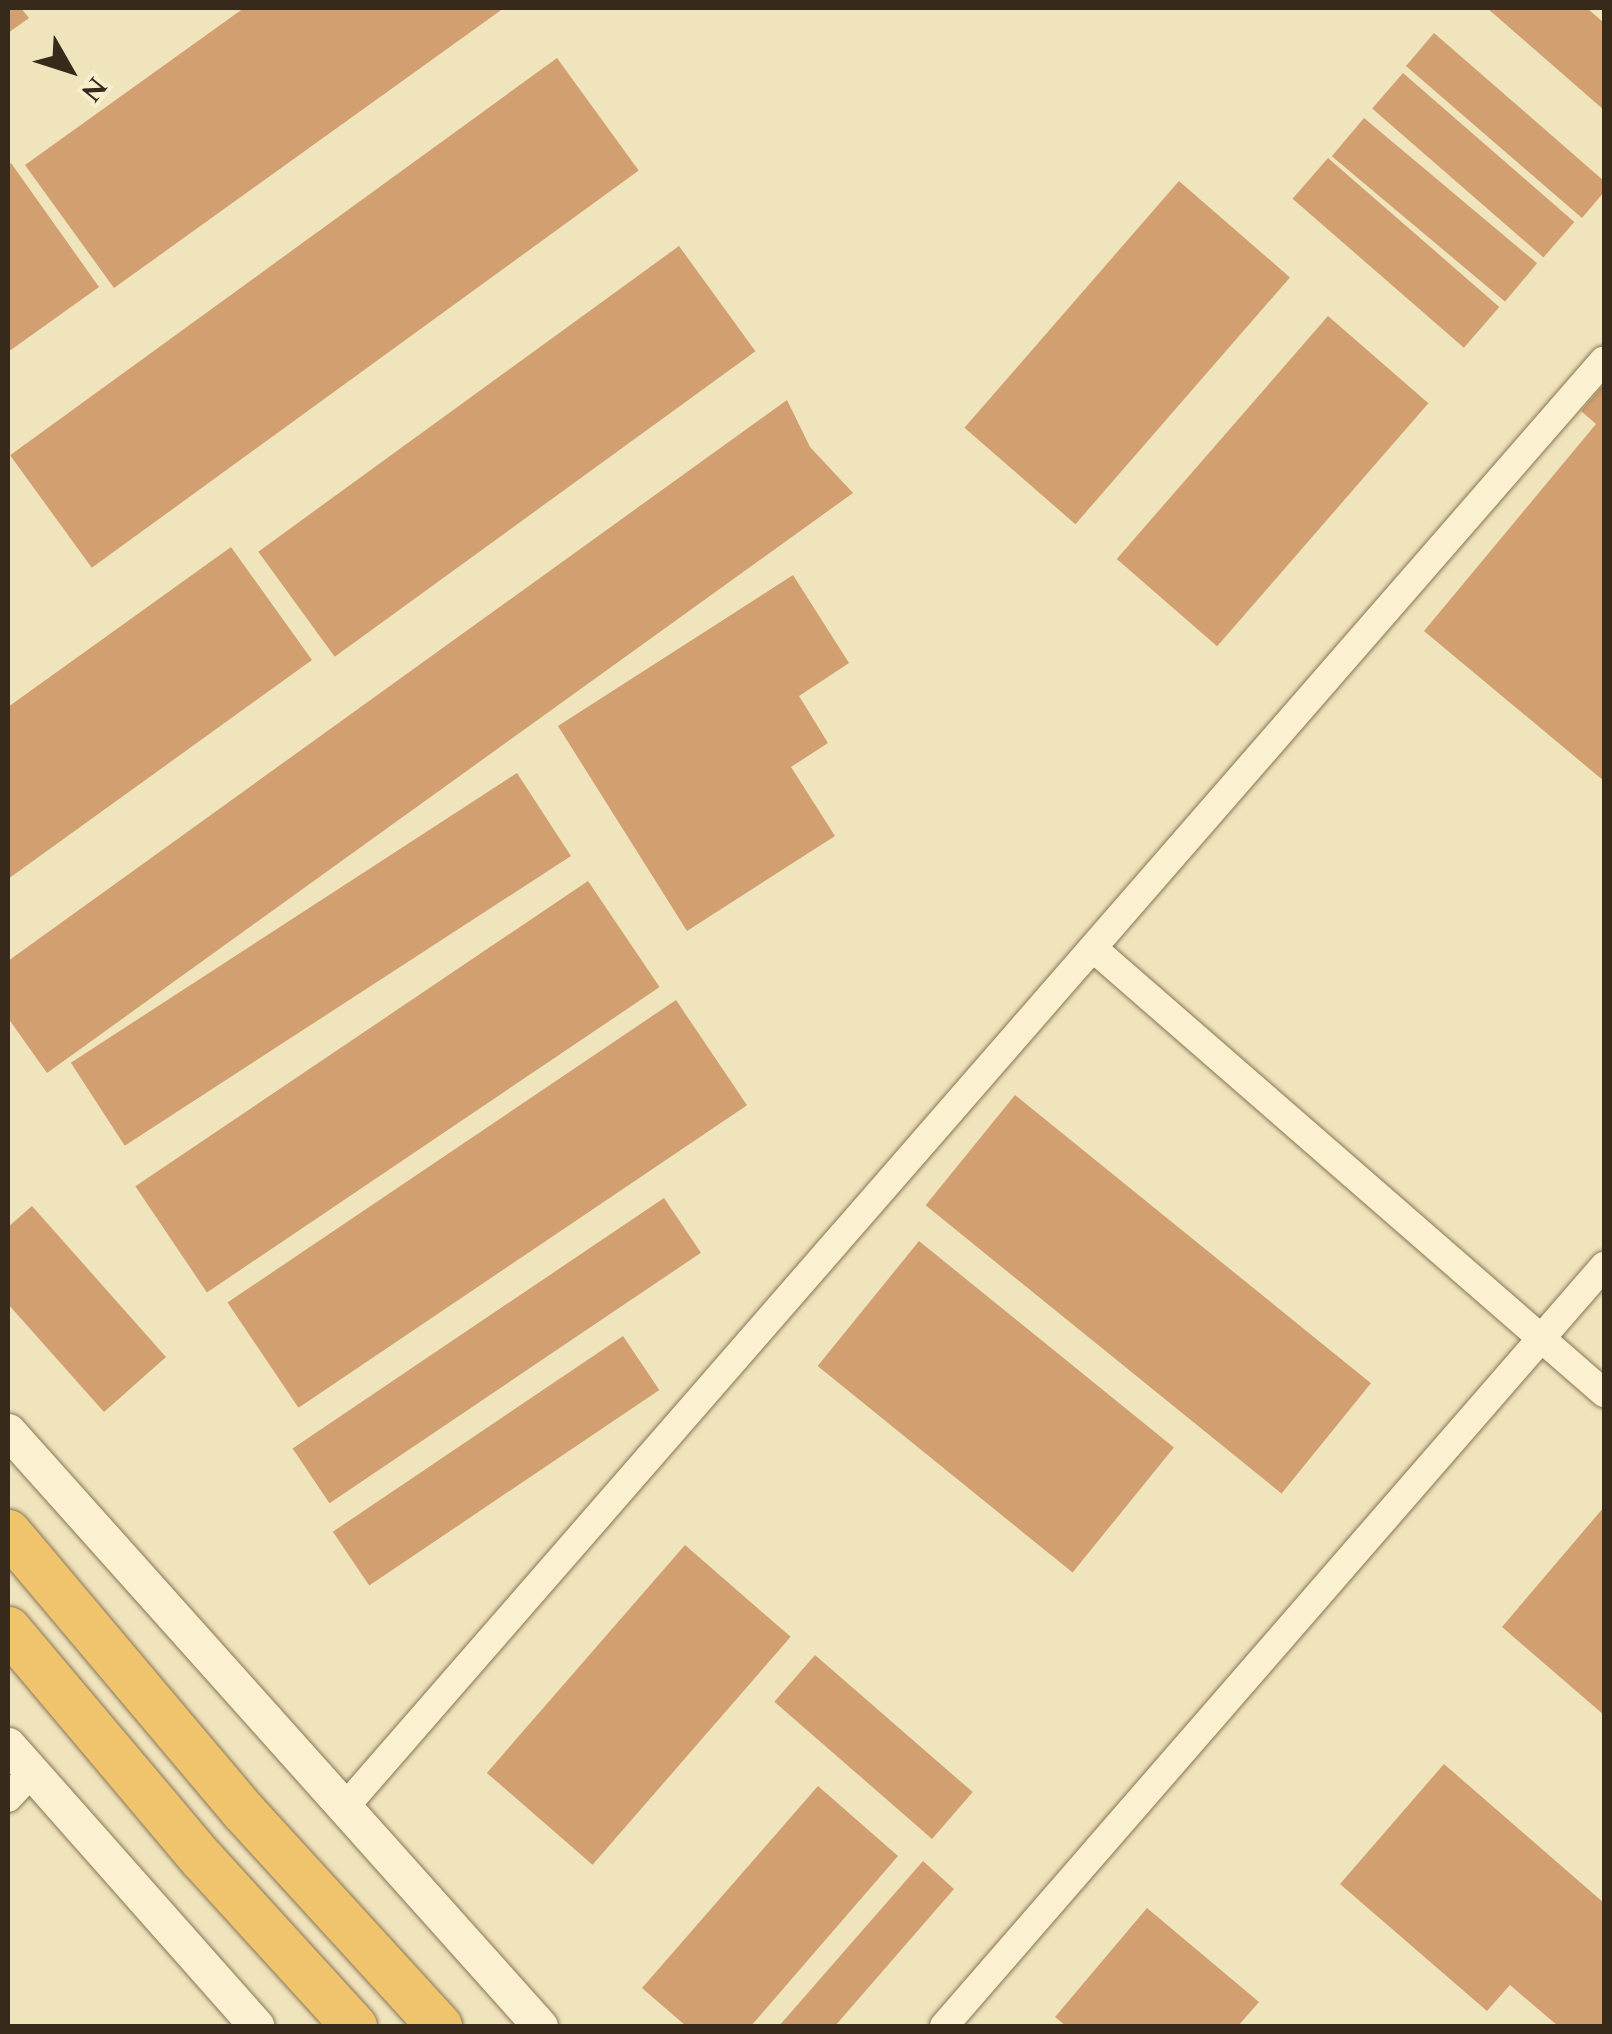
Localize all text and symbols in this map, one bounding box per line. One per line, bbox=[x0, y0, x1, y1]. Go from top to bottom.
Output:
north arrow bbox=[20, 20, 120, 120]
text: N bbox=[70, 67, 118, 112]

